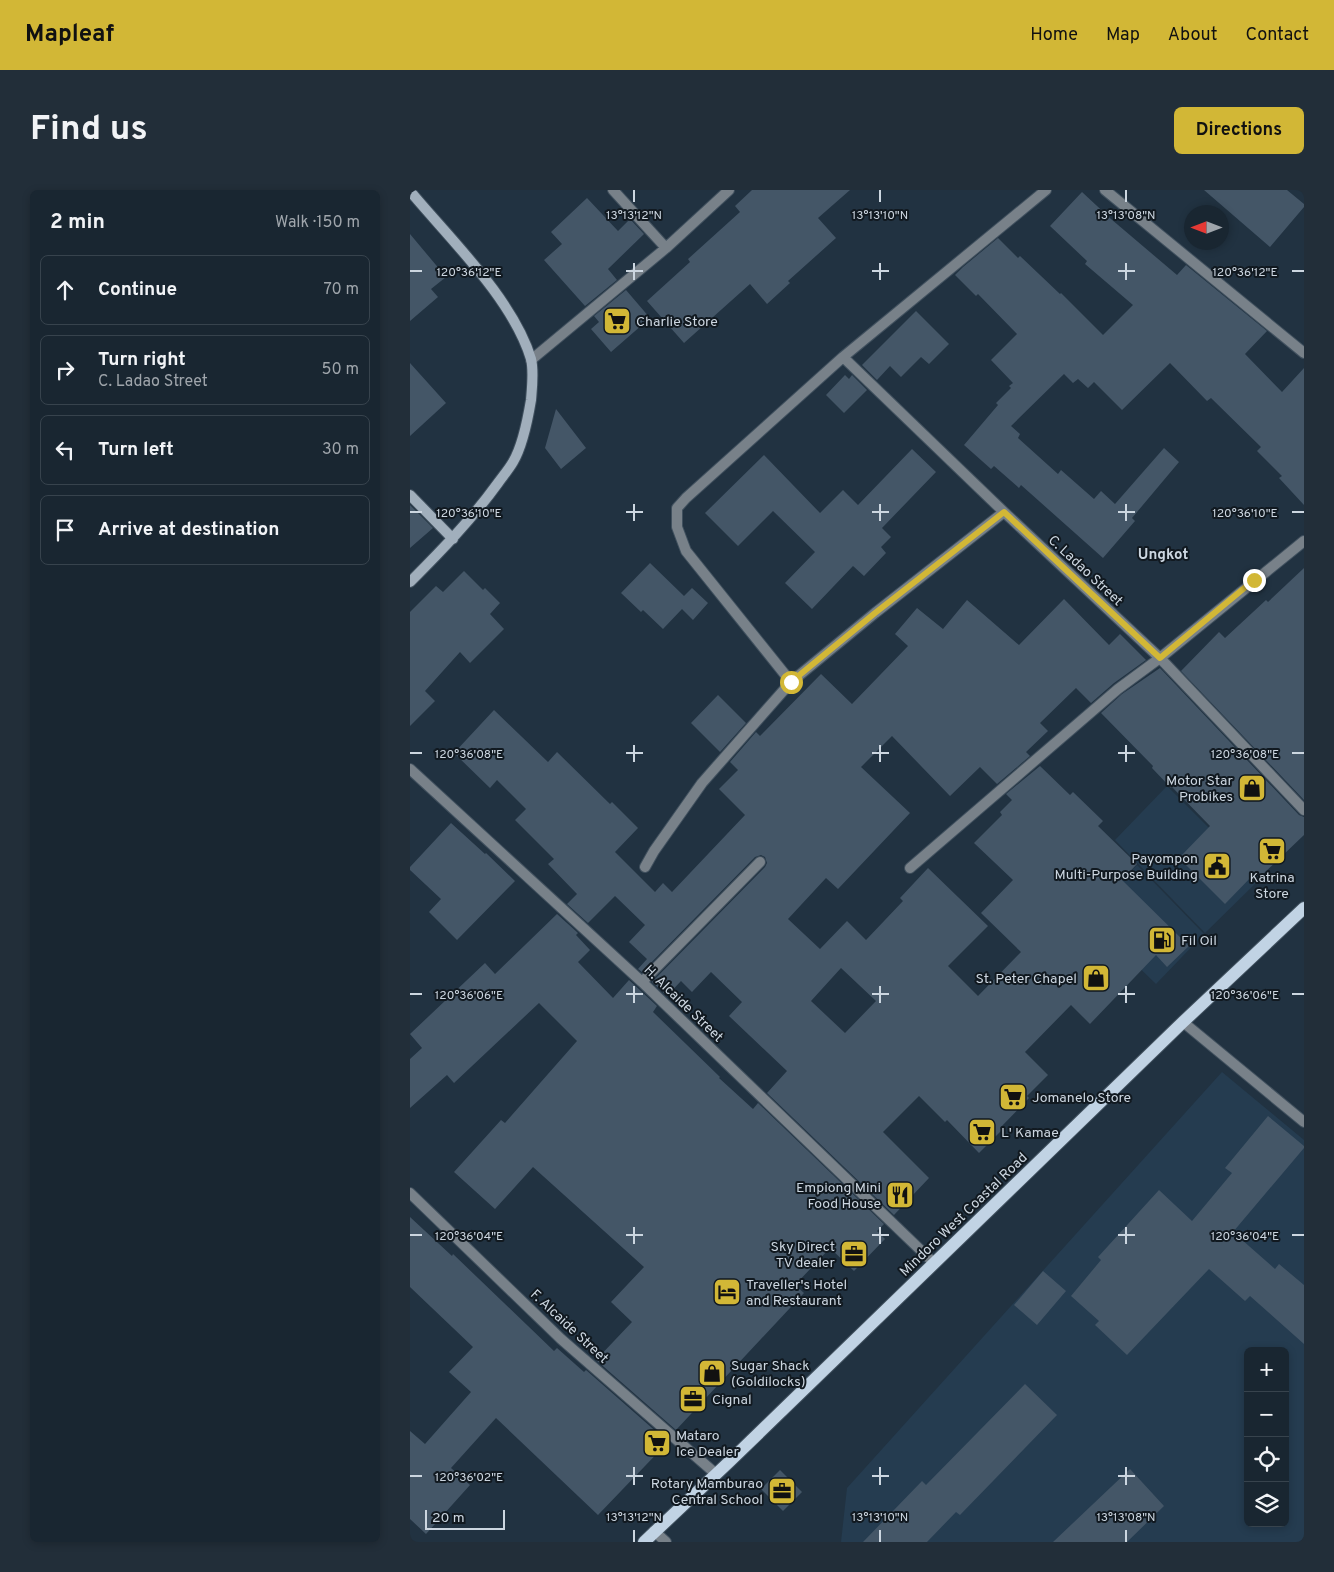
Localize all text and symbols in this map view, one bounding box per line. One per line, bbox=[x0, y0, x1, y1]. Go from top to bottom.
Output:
text: Mapleaf bbox=[25, 20, 114, 50]
text: Home bbox=[1030, 24, 1078, 47]
text: Map bbox=[1106, 24, 1140, 47]
text: About bbox=[1168, 24, 1217, 47]
text: Contact bbox=[1245, 24, 1309, 47]
button: Directions bbox=[1174, 107, 1304, 154]
text: Find us bbox=[30, 108, 148, 152]
north arrow bbox=[1184, 205, 1229, 250]
text: 13°13'12"N bbox=[606, 208, 662, 224]
text: 13°13'10"N bbox=[852, 208, 908, 224]
text: 13°13'08"N bbox=[1096, 208, 1156, 224]
text: 2 min bbox=[50, 209, 105, 236]
text: Walk · 150 m bbox=[275, 213, 360, 233]
text: 120°36'12"E bbox=[436, 265, 502, 281]
text: 120°36'12"E bbox=[1212, 265, 1278, 281]
icon: ahead bbox=[51, 276, 79, 304]
text: Continue bbox=[98, 278, 177, 302]
text: 70 m bbox=[324, 280, 359, 300]
supermarket icon: Charlie Store bbox=[602, 306, 632, 336]
place label: Charlie Store bbox=[636, 314, 718, 331]
text: Turn right bbox=[98, 348, 186, 372]
icon: right bbox=[51, 356, 79, 384]
text: 50 m bbox=[322, 360, 359, 380]
text: C. Ladao Street bbox=[98, 372, 208, 392]
icon: left bbox=[51, 436, 79, 464]
text: Turn left bbox=[98, 438, 174, 462]
text: 30 m bbox=[322, 440, 359, 460]
text: 120°36'10"E bbox=[436, 506, 502, 522]
text: 120°36'10"E bbox=[1212, 506, 1278, 522]
icon: arrive bbox=[51, 516, 79, 544]
text: Arrive at destination bbox=[98, 518, 279, 542]
street label: C. Ladao Street bbox=[1044, 532, 1126, 610]
district label: Ungkot bbox=[1138, 546, 1188, 565]
route end bbox=[1243, 569, 1266, 592]
route start bbox=[780, 671, 803, 694]
text: 120°36'08"E bbox=[435, 747, 503, 763]
text: 120°36'08"E bbox=[1211, 747, 1279, 763]
place label: Motor Star Probikes bbox=[1166, 773, 1234, 806]
shop icon: Motor Star Probikes bbox=[1237, 773, 1267, 803]
supermarket icon: Katrina Store bbox=[1257, 836, 1287, 866]
place label: Payompon Multi-Purpose Building bbox=[1054, 851, 1198, 884]
public building icon: Payompon Multi-Purpose Building bbox=[1202, 851, 1232, 881]
place label: Katrina Store bbox=[1249, 870, 1295, 903]
fuel station icon: Fil Oil bbox=[1147, 925, 1177, 955]
place label: Fil Oil bbox=[1181, 933, 1217, 950]
street label: H. Alcaide Street bbox=[640, 962, 726, 1046]
shop icon: St. Peter Chapel bbox=[1081, 963, 1111, 993]
place label: St. Peter Chapel bbox=[976, 971, 1077, 988]
text: 120°36'06"E bbox=[435, 988, 503, 1004]
text: 120°36'06"E bbox=[1211, 988, 1279, 1004]
supermarket icon: Jomanelo Store bbox=[998, 1082, 1028, 1112]
place label: Jomanelo Store bbox=[1032, 1090, 1131, 1107]
supermarket icon: L' Kamae bbox=[967, 1117, 997, 1147]
place label: L' Kamae bbox=[1001, 1125, 1059, 1142]
street label: Mindoro West Coastal Road bbox=[897, 1150, 1031, 1281]
place label: Empiong Mini Food House bbox=[796, 1180, 881, 1213]
restaurant icon: Empiong Mini Food House bbox=[885, 1180, 915, 1210]
text: 120°36'04"E bbox=[435, 1229, 503, 1245]
text: 120°36'04"E bbox=[1211, 1229, 1279, 1245]
place label: Sky Direct TV dealer bbox=[771, 1239, 836, 1272]
office icon: Sky Direct TV dealer bbox=[839, 1239, 869, 1269]
hotel icon: Traveller's Hotel and Restaurant bbox=[712, 1277, 742, 1307]
place label: Traveller's Hotel and Restaurant bbox=[746, 1277, 847, 1310]
street label: F. Alcaide Street bbox=[526, 1287, 612, 1368]
map controls bbox=[1244, 1347, 1289, 1527]
button: + bbox=[1244, 1347, 1289, 1392]
shop icon: Sugar Shack (Goldilocks) bbox=[697, 1358, 727, 1388]
place label: Sugar Shack (Goldilocks) bbox=[731, 1358, 810, 1391]
office icon: Cignal bbox=[678, 1384, 708, 1414]
place label: Cignal bbox=[712, 1392, 752, 1409]
button: − bbox=[1244, 1392, 1289, 1437]
supermarket icon: Mataro Ice Dealer bbox=[642, 1428, 672, 1458]
place label: Mataro Ice Dealer bbox=[676, 1428, 739, 1461]
button: locate bbox=[1244, 1437, 1289, 1482]
text: 120°36'02"E bbox=[435, 1470, 503, 1486]
place label: Rotary Mamburao Central School bbox=[651, 1476, 763, 1509]
office icon: Rotary Mamburao Central School bbox=[767, 1476, 797, 1506]
button: layers bbox=[1244, 1482, 1289, 1527]
scale bar bbox=[425, 1507, 505, 1530]
text: 20 m bbox=[432, 1510, 465, 1527]
text: 13°13'12"N bbox=[606, 1510, 662, 1526]
text: 13°13'10"N bbox=[852, 1510, 908, 1526]
text: 13°13'08"N bbox=[1096, 1510, 1156, 1526]

